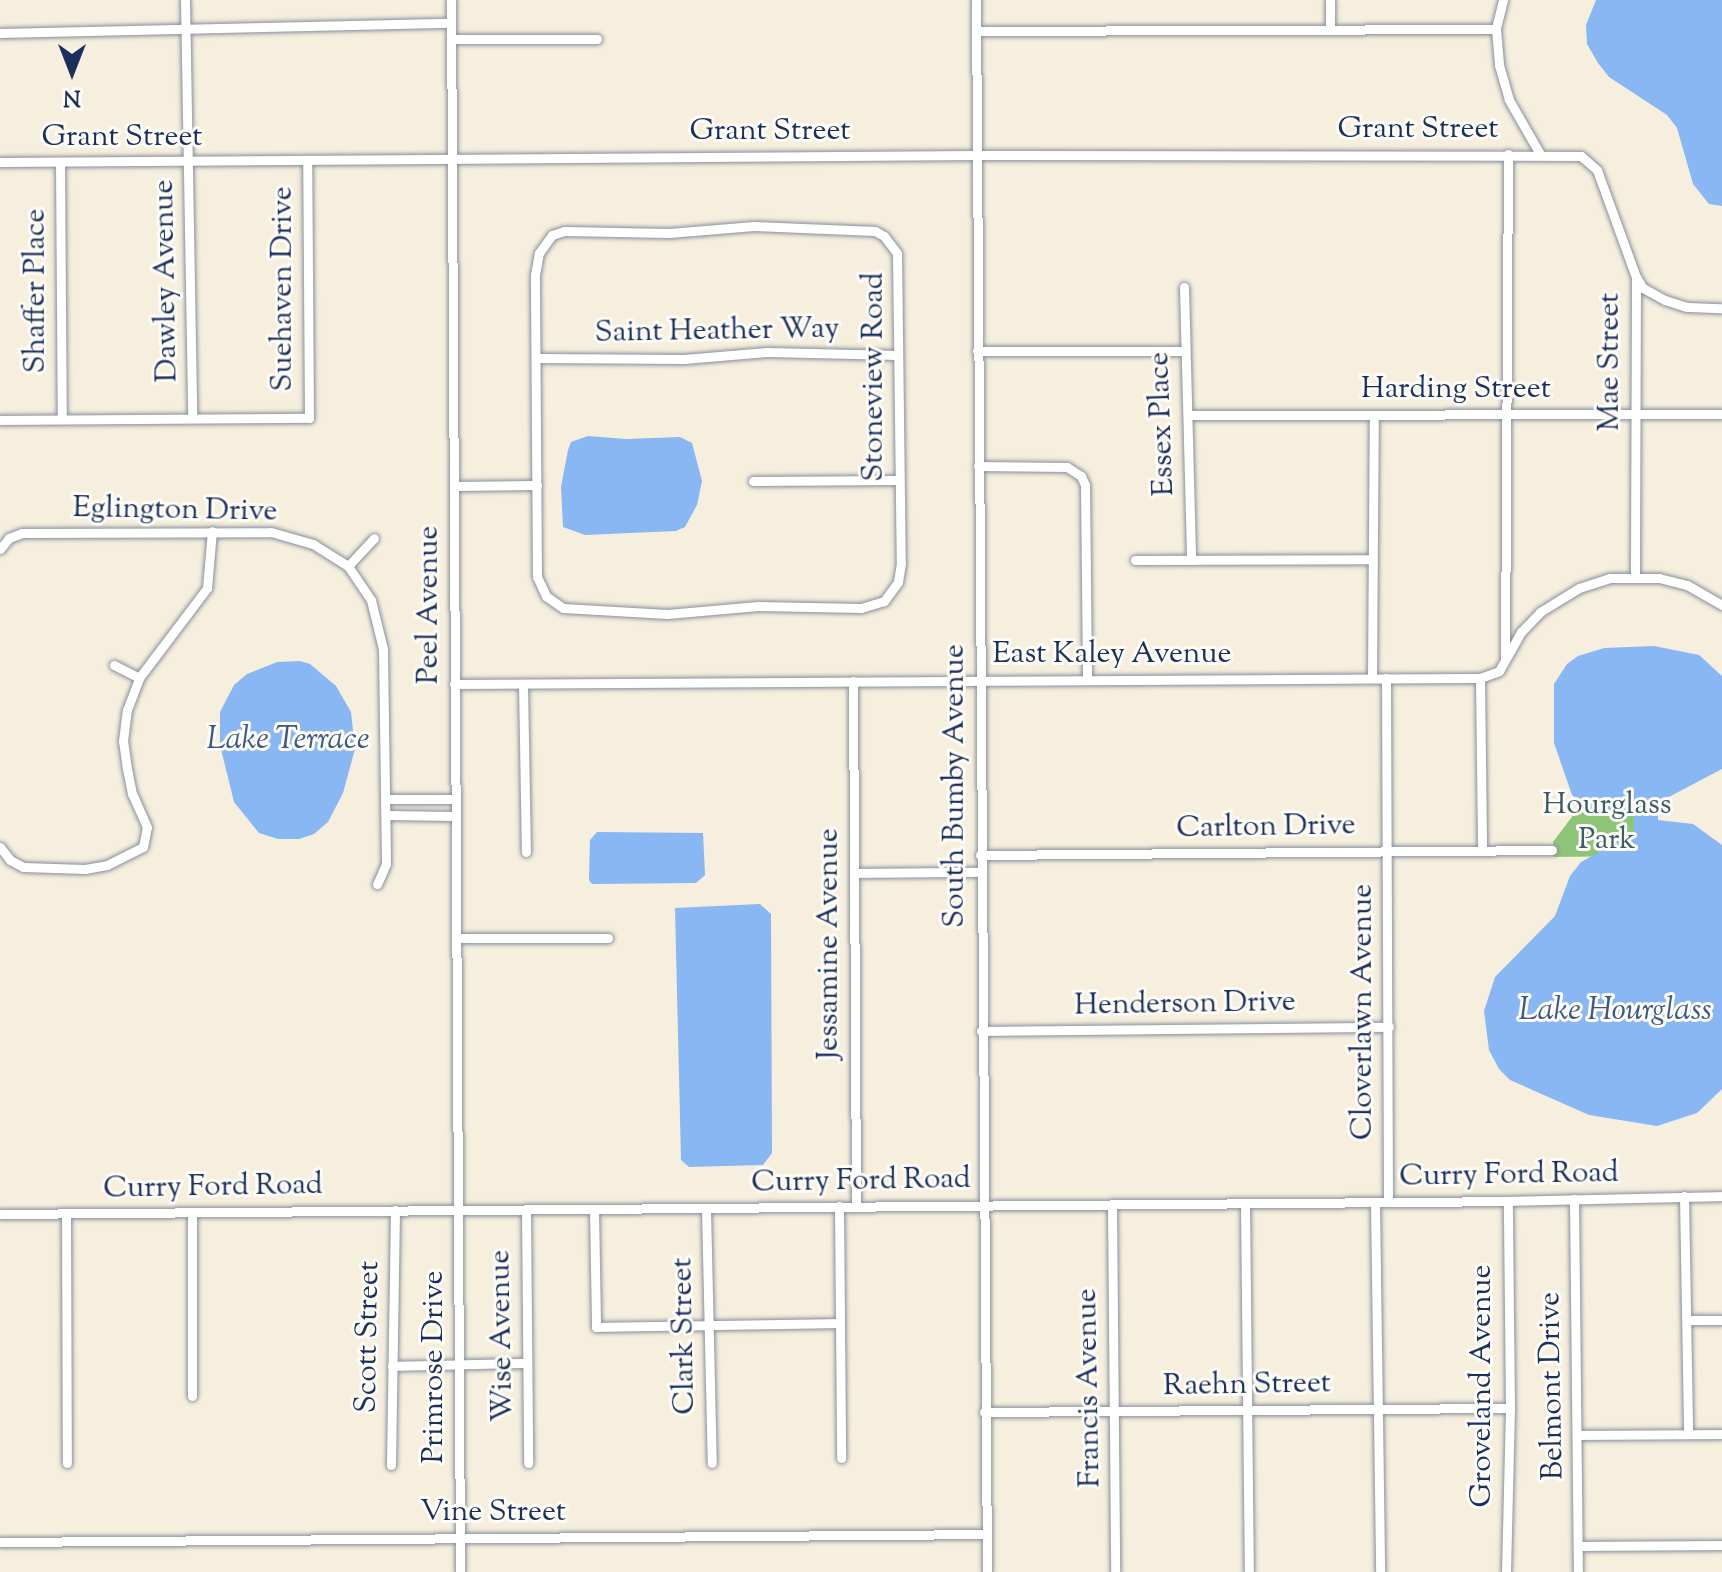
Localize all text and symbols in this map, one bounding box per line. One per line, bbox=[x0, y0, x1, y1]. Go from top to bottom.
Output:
north arrow bbox=[32, 32, 112, 112]
text: N bbox=[63, 80, 81, 112]
street label: Grant Street bbox=[1337, 112, 1499, 148]
street label: Grant Street bbox=[689, 114, 851, 150]
street label: Grant Street bbox=[41, 120, 203, 156]
street label: Dawley Avenue bbox=[147, 179, 187, 383]
street label: Suehaven Drive bbox=[266, 186, 302, 392]
street label: Shaffer Place bbox=[19, 209, 55, 373]
street label: Stoneview Road bbox=[857, 272, 893, 482]
street label: Mae Street bbox=[1593, 293, 1629, 431]
street label: Saint Heather Way bbox=[594, 312, 840, 352]
street label: Essex Place bbox=[1142, 351, 1184, 497]
street label: Harding Street bbox=[1361, 372, 1551, 408]
street label: Eglington Drive bbox=[72, 491, 278, 531]
street label: Peel Avenue bbox=[412, 526, 448, 684]
street label: East Kaley Avenue bbox=[992, 637, 1232, 673]
street label: South Bumby Avenue bbox=[938, 644, 974, 928]
water label: Lake Terrace bbox=[206, 721, 370, 759]
park label: Hourglass Park bbox=[1542, 788, 1672, 858]
street label: Carlton Drive bbox=[1176, 808, 1356, 848]
street label: Jessamine Avenue bbox=[812, 828, 848, 1060]
street label: Cloverlawn Avenue bbox=[1346, 884, 1382, 1140]
street label: Henderson Drive bbox=[1074, 985, 1296, 1025]
water label: Lake Hourglass bbox=[1518, 992, 1712, 1030]
street label: Curry Ford Road bbox=[1399, 1156, 1619, 1196]
street label: Curry Ford Road bbox=[751, 1162, 971, 1202]
street label: Curry Ford Road bbox=[103, 1168, 323, 1208]
street label: Wise Avenue bbox=[483, 1249, 523, 1423]
street label: Clark Street bbox=[666, 1257, 704, 1415]
street label: Scott Street bbox=[350, 1261, 388, 1413]
street label: Groveland Avenue bbox=[1465, 1264, 1501, 1508]
street label: Primrose Drive bbox=[417, 1271, 453, 1463]
street label: Francis Avenue bbox=[1070, 1288, 1110, 1488]
street label: Belmont Drive bbox=[1533, 1292, 1573, 1480]
street label: Raehn Street bbox=[1163, 1367, 1331, 1405]
street label: Vine Street bbox=[420, 1495, 566, 1531]

